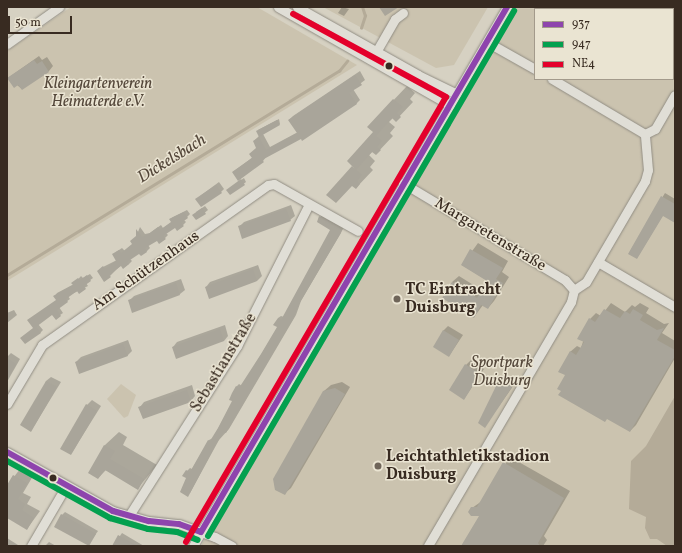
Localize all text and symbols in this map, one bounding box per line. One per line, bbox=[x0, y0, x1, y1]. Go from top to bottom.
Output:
scale bar bbox=[10, 8, 74, 34]
legend bbox=[534, 8, 674, 80]
text: 50 m bbox=[15, 15, 41, 31]
text: 937 bbox=[572, 16, 590, 32]
text: 947 bbox=[572, 36, 591, 52]
text: NE4 bbox=[572, 56, 595, 72]
unlabelled marker bbox=[384, 61, 394, 71]
park label: Kleingartenverein Heimaterde e.V. bbox=[44, 74, 152, 112]
water label: Dickelsbach bbox=[134, 130, 210, 188]
street label: Margaretenstraße bbox=[431, 194, 549, 276]
street label: Am Schützenhaus bbox=[89, 227, 203, 315]
place label: TC Eintracht Duisburg bbox=[405, 280, 501, 318]
marker: TC Eintracht Duisburg bbox=[392, 294, 402, 304]
street label: Sebastianstraße bbox=[187, 310, 261, 416]
park label: Sportpark Duisburg bbox=[471, 353, 533, 391]
place label: Leichtathletikstadion Duisburg bbox=[386, 447, 549, 485]
marker: Leichtathletikstadion Duisburg bbox=[373, 461, 383, 471]
unlabelled marker bbox=[48, 473, 58, 483]

